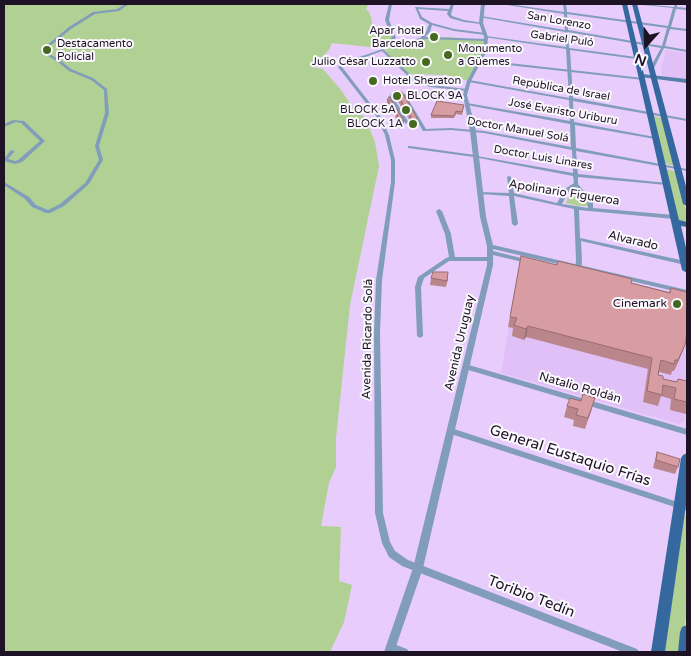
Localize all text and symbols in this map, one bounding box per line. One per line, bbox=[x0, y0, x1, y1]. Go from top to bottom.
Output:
street label: San Lorenzo bbox=[526, 9, 592, 33]
north arrow bbox=[621, 20, 671, 70]
place label: Apar hotel Barcelona bbox=[369, 24, 424, 50]
street label: Gabriel Puló bbox=[530, 28, 594, 50]
marker: Apar hotel Barcelona bbox=[428, 31, 440, 43]
place label: Destacamento Policial bbox=[57, 37, 133, 63]
place label: Monumento a Güemes bbox=[458, 42, 522, 68]
marker: Destacamento Policial bbox=[41, 44, 53, 56]
marker: Monumento a Güemes bbox=[442, 49, 454, 61]
text: N bbox=[633, 50, 649, 69]
place label: Julio César Luzzatto bbox=[312, 55, 416, 69]
marker: Julio César Luzzatto bbox=[420, 56, 432, 68]
place label: Hotel Sheraton bbox=[383, 74, 461, 88]
street label: República de Israel bbox=[511, 74, 611, 104]
marker: Hotel Sheraton bbox=[367, 75, 379, 87]
place label: BLOCK 9A bbox=[407, 89, 463, 103]
marker: BLOCK 9A bbox=[391, 90, 403, 102]
street label: José Evaristo Uriburu bbox=[507, 96, 619, 128]
place label: BLOCK 5A bbox=[340, 103, 396, 117]
marker: BLOCK 5A bbox=[400, 104, 412, 116]
street label: Doctor Manuel Solá bbox=[466, 115, 570, 145]
place label: BLOCK 1A bbox=[347, 117, 403, 131]
marker: BLOCK 1A bbox=[407, 118, 419, 130]
street label: Doctor Luis Linares bbox=[493, 143, 593, 173]
street label: Apolinario Figueroa bbox=[508, 177, 620, 209]
street label: Alvarado bbox=[606, 228, 660, 254]
street label: Avenida Ricardo Solá bbox=[360, 278, 376, 400]
street label: Avenida Uruguay bbox=[442, 294, 478, 392]
place label: Cinemark bbox=[613, 297, 667, 311]
marker: Cinemark bbox=[671, 298, 683, 310]
street label: Natalio Roldán bbox=[537, 369, 623, 407]
street label: General Eustaquio Frías bbox=[487, 421, 653, 491]
street label: Toribio Tedín bbox=[485, 572, 577, 622]

